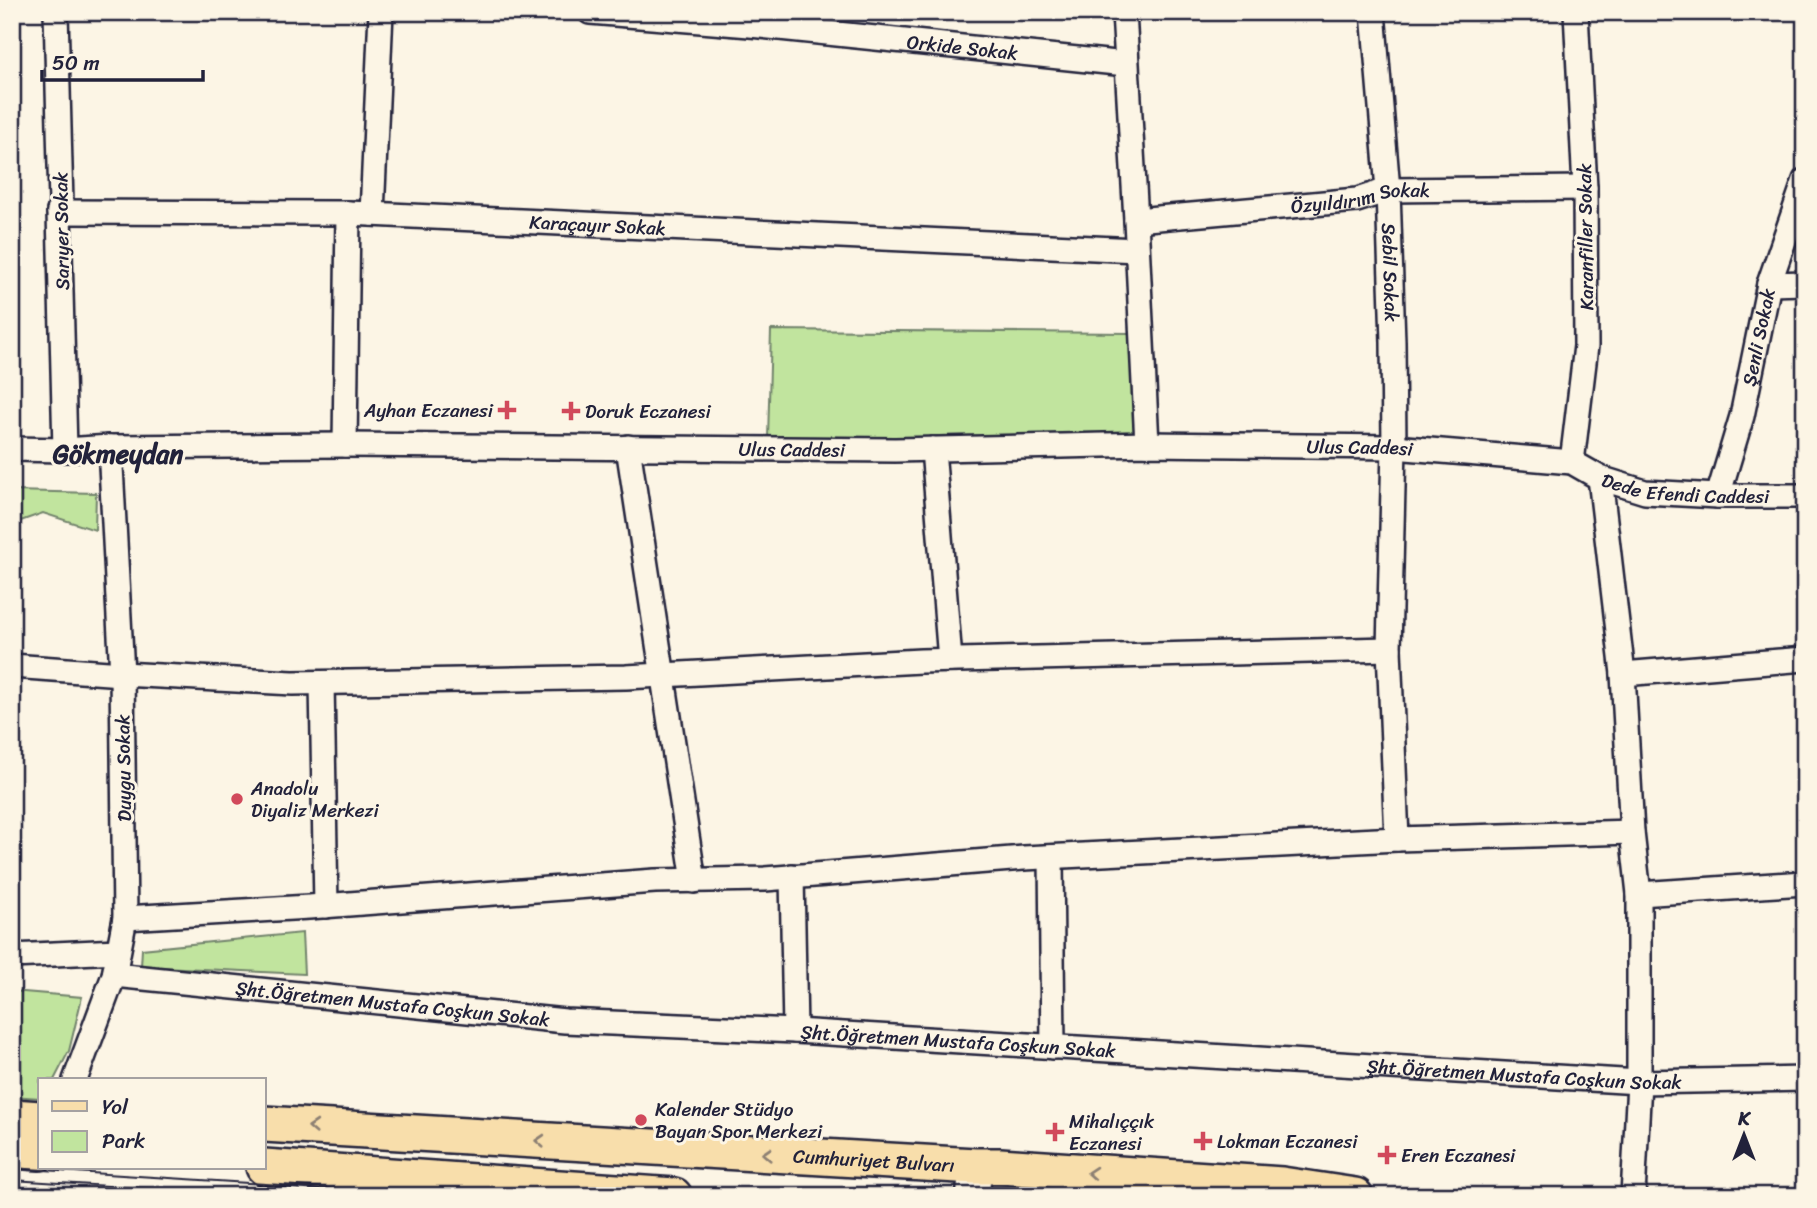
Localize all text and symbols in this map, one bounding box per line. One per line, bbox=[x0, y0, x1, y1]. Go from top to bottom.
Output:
street label: Orkide Sokak bbox=[905, 25, 1019, 70]
scale bar bbox=[42, 38, 203, 82]
text: 50 m bbox=[52, 44, 100, 82]
street label: Karanfiller Sokak bbox=[1568, 162, 1603, 311]
street label: Sarıyer Sokak bbox=[44, 171, 79, 290]
street label: Özyıldırım Sokak bbox=[1289, 174, 1430, 223]
street label: Karaçayır Sokak bbox=[529, 206, 667, 245]
street label: Sebil Sokak bbox=[1372, 222, 1408, 323]
street label: Şenli Sokak bbox=[1733, 285, 1785, 389]
place label: Ayhan Eczanesi bbox=[363, 394, 494, 427]
place label: Doruk Eczanesi bbox=[585, 395, 711, 428]
marker: Ayhan Eczanesi bbox=[499, 402, 515, 418]
marker: Doruk Eczanesi bbox=[563, 403, 579, 419]
street label: Ulus Caddesi bbox=[1306, 430, 1415, 466]
district label: Gökmeydan bbox=[53, 431, 183, 477]
street label: Ulus Caddesi bbox=[738, 433, 846, 467]
street label: Dede Efendi Caddesi bbox=[1597, 463, 1770, 513]
street label: Duygu Sokak bbox=[106, 713, 141, 822]
place label: Anadolu Diyaliz Merkezi bbox=[250, 772, 380, 827]
marker: Anadolu Diyaliz Merkezi bbox=[229, 791, 245, 807]
street label: Şht.Öğretmen Mustafa Coşkun Sokak bbox=[234, 971, 552, 1036]
street label: Şht.Öğretmen Mustafa Coşkun Sokak bbox=[800, 1015, 1117, 1067]
street label: Şht.Öğretmen Mustafa Coşkun Sokak bbox=[1366, 1050, 1683, 1099]
legend bbox=[38, 1078, 266, 1170]
text: Yol bbox=[102, 1088, 129, 1126]
place label: Kalender Stüdyo Bayan Spor Merkezi bbox=[655, 1093, 823, 1148]
north arrow bbox=[1708, 1100, 1778, 1170]
text: K bbox=[1737, 1102, 1751, 1135]
place label: Mihalıççık Eczanesi bbox=[1069, 1105, 1155, 1160]
marker: Kalender Stüdyo Bayan Spor Merkezi bbox=[633, 1112, 649, 1128]
one-way arrow bbox=[307, 1120, 318, 1135]
text: Park bbox=[102, 1122, 145, 1160]
marker: Mihalıççık Eczanesi bbox=[1047, 1124, 1063, 1140]
place label: Lokman Eczanesi bbox=[1217, 1125, 1358, 1158]
one-way arrow bbox=[534, 1133, 545, 1148]
marker: Lokman Eczanesi bbox=[1195, 1133, 1211, 1149]
street label: Cumhuriyet Bulvarı bbox=[792, 1139, 956, 1182]
place label: Eren Eczanesi bbox=[1401, 1139, 1516, 1172]
one-way arrow bbox=[761, 1147, 772, 1162]
marker: Eren Eczanesi bbox=[1379, 1147, 1395, 1163]
one-way arrow bbox=[1086, 1166, 1097, 1181]

